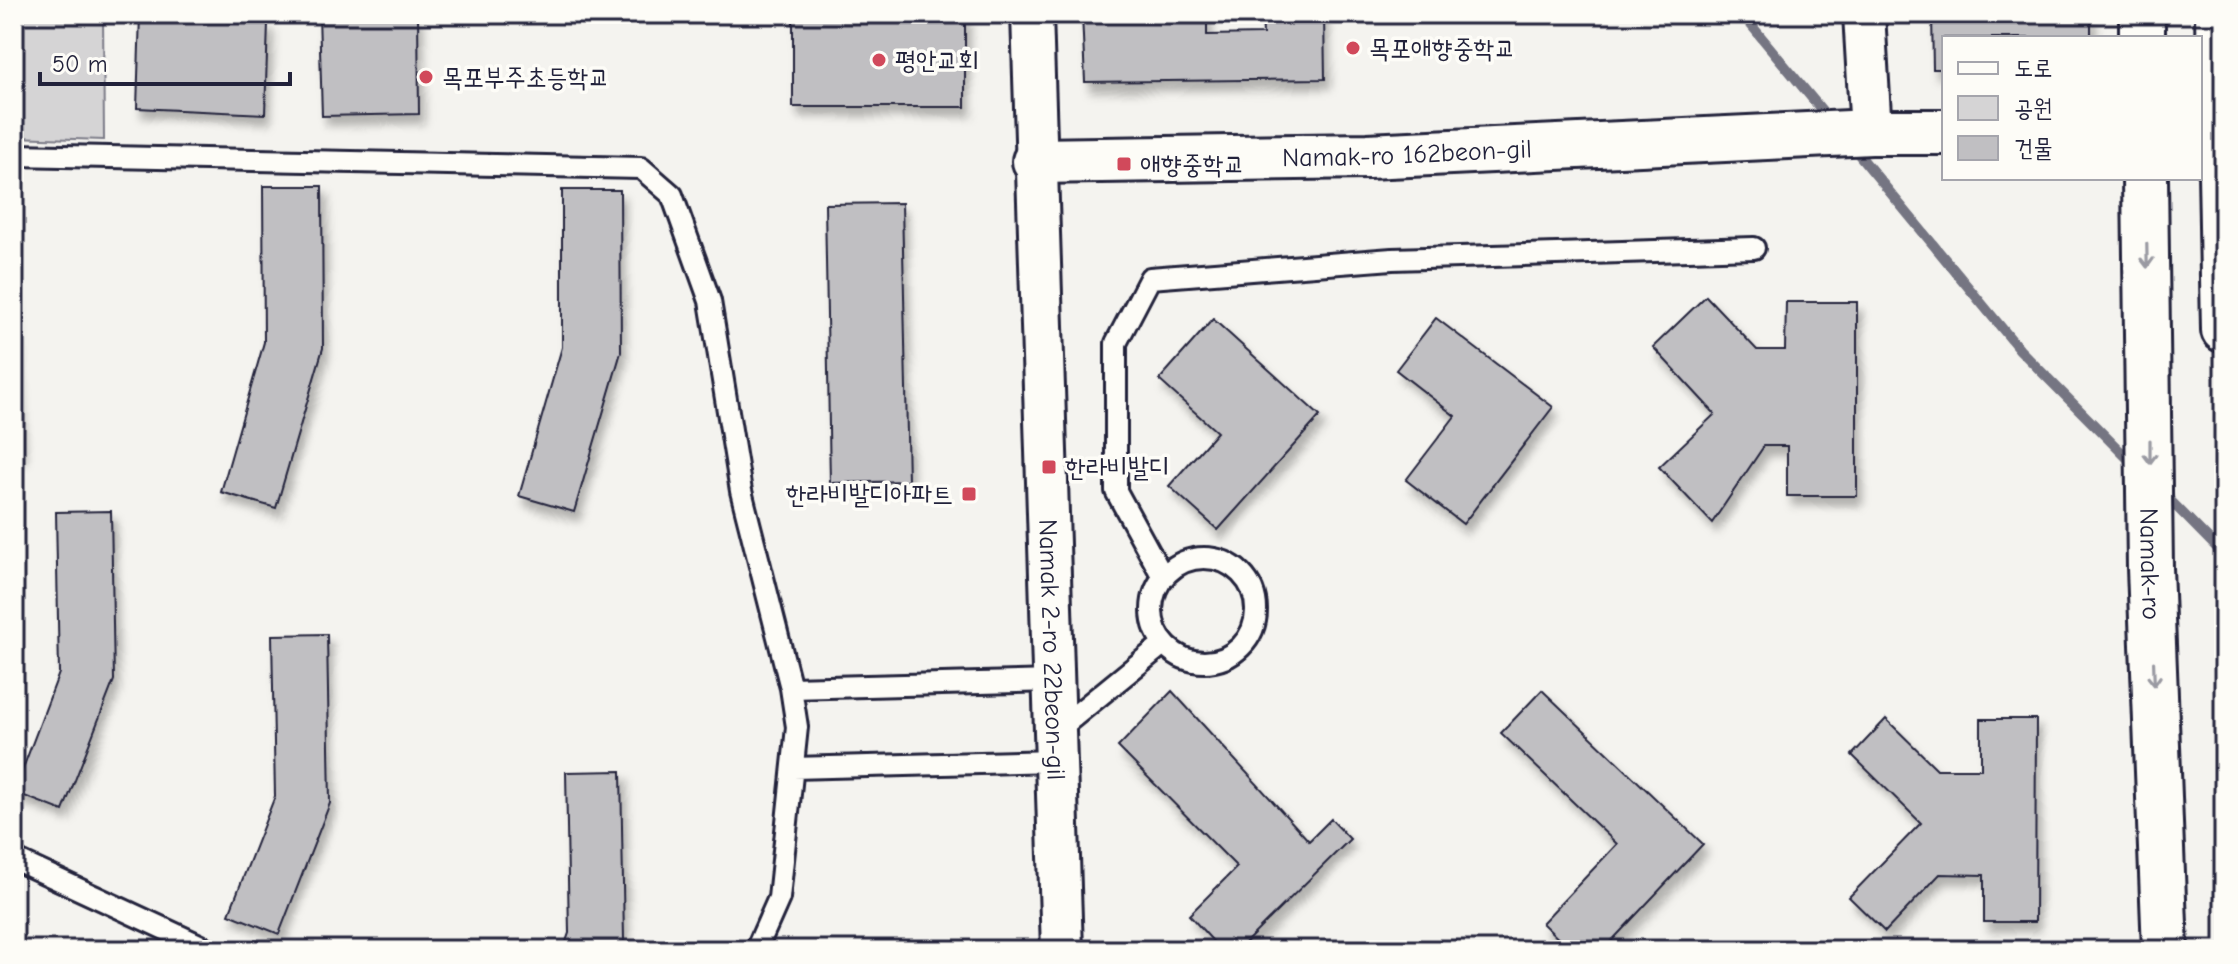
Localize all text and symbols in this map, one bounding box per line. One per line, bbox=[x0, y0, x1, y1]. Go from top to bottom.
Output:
place label: 목포애향중학교 bbox=[1369, 34, 1515, 64]
scale bar bbox=[40, 36, 290, 86]
legend bbox=[1942, 36, 2202, 180]
marker: 목포애향중학교 bbox=[1344, 39, 1362, 57]
place label: 평안교회 bbox=[895, 46, 979, 76]
text: 50 m bbox=[52, 50, 108, 78]
marker: 평안교회 bbox=[870, 51, 888, 69]
text: 도로 bbox=[2014, 54, 2053, 82]
place label: 목포부주초등학교 bbox=[442, 63, 609, 93]
marker: 목포부주초등학교 bbox=[417, 68, 435, 86]
text: 공원 bbox=[2014, 94, 2053, 122]
street label: Namak-ro 162beon-gil bbox=[1282, 134, 1532, 173]
text: 건물 bbox=[2014, 134, 2053, 162]
place label: 애향중학교 bbox=[1140, 150, 1245, 180]
marker: 애향중학교 bbox=[1115, 155, 1133, 173]
one-way arrow bbox=[2139, 242, 2154, 269]
one-way arrow bbox=[2142, 438, 2158, 465]
place label: 한라비발디 bbox=[1065, 453, 1170, 483]
marker: 한라비발디 bbox=[1040, 458, 1058, 476]
place label: 한라비발디아파트 bbox=[786, 480, 953, 510]
marker: 한라비발디아파트 bbox=[960, 485, 978, 503]
street label: Namak-ro bbox=[2133, 508, 2166, 621]
street label: Namak 2-ro 22beon-gil bbox=[1032, 519, 1071, 781]
one-way arrow bbox=[2147, 660, 2162, 686]

